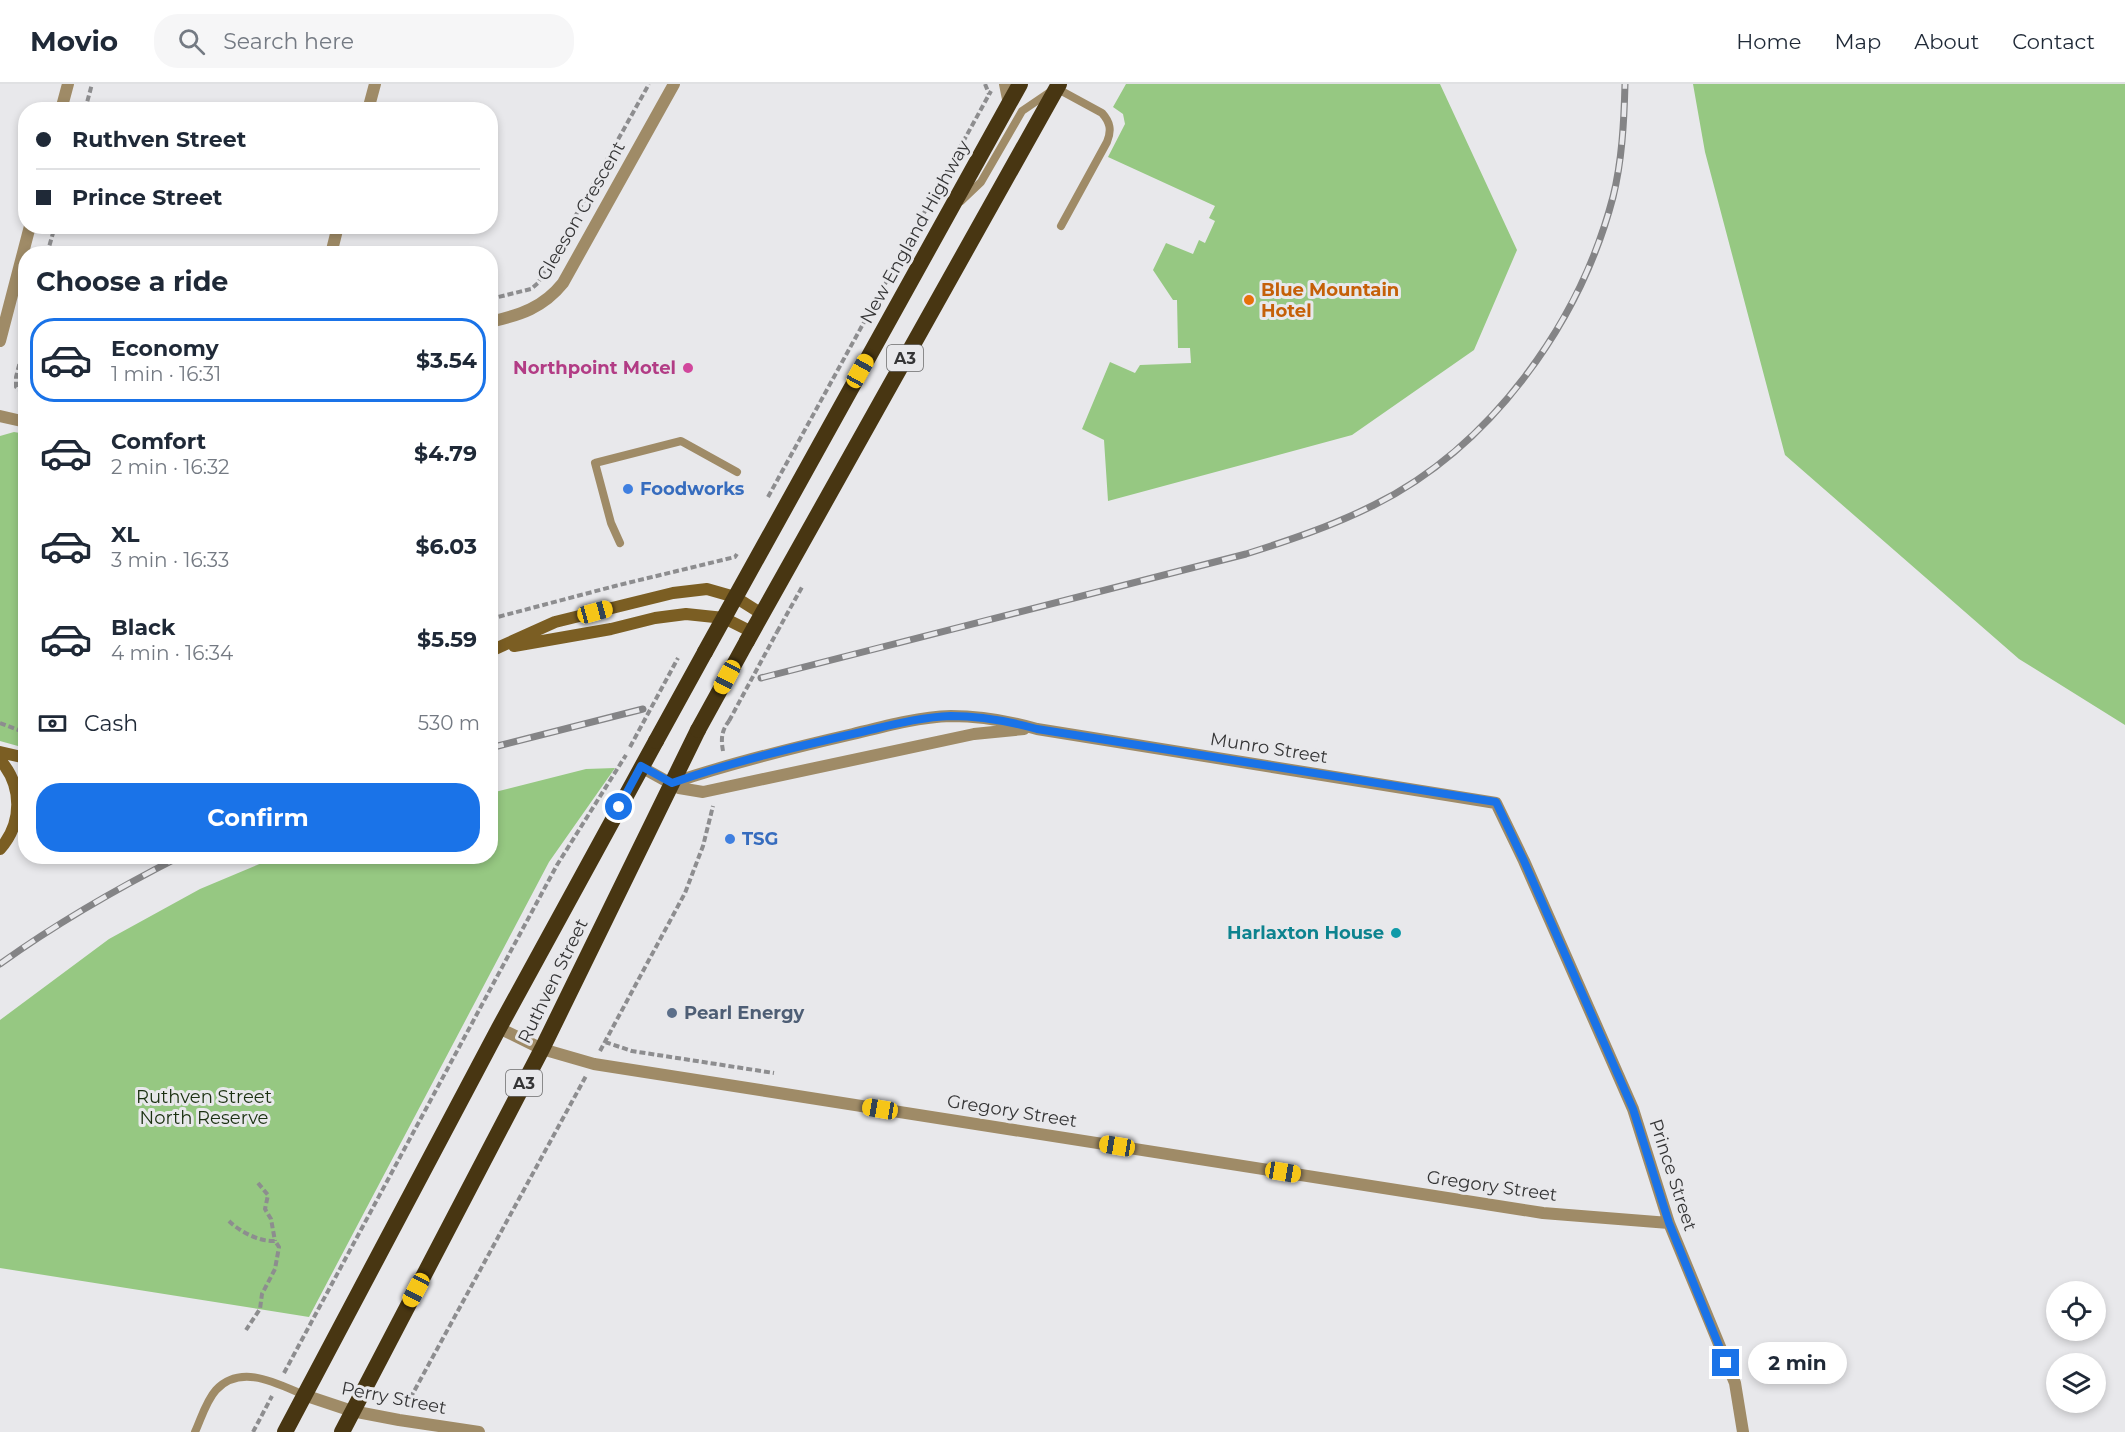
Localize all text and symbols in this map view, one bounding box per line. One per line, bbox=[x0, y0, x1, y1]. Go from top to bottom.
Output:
search box bbox=[154, 14, 574, 68]
text: Movio bbox=[30, 24, 118, 58]
icon: search bbox=[175, 25, 208, 58]
text: Search here bbox=[223, 28, 354, 55]
text: Home bbox=[1736, 29, 1801, 54]
text: Map bbox=[1834, 29, 1881, 54]
text: About bbox=[1914, 29, 1979, 54]
text: Contact bbox=[2012, 29, 2095, 54]
text: Ruthven Street bbox=[72, 126, 246, 153]
street label: New England Highway bbox=[855, 136, 975, 328]
street label: Gleeson Crescent bbox=[532, 137, 630, 285]
text: Prince Street bbox=[72, 184, 222, 211]
text: Choose a ride bbox=[36, 265, 228, 298]
place label: Blue Mountain Hotel bbox=[1261, 279, 1399, 322]
marker: Blue Mountain Hotel bbox=[1242, 293, 1256, 307]
icon: car bbox=[39, 333, 93, 387]
text: Economy bbox=[111, 335, 219, 362]
road number: A3 bbox=[887, 345, 923, 371]
text: $3.54 bbox=[416, 347, 477, 374]
car bbox=[843, 351, 877, 391]
place label: Northpoint Motel bbox=[513, 357, 676, 379]
marker: Northpoint Motel bbox=[681, 361, 695, 375]
text: 1 min · 16:31 bbox=[111, 362, 221, 386]
icon: car bbox=[39, 426, 93, 480]
text: Comfort bbox=[111, 428, 206, 455]
text: $4.79 bbox=[414, 440, 477, 467]
text: 2 min · 16:32 bbox=[111, 455, 229, 479]
place label: Foodworks bbox=[640, 478, 745, 500]
marker: Foodworks bbox=[621, 482, 635, 496]
icon: car bbox=[39, 519, 93, 573]
text: XL bbox=[111, 521, 140, 548]
text: $6.03 bbox=[416, 533, 477, 560]
text: 3 min · 16:33 bbox=[111, 548, 229, 572]
car bbox=[575, 599, 615, 625]
icon: car bbox=[39, 612, 93, 666]
text: Black bbox=[111, 614, 175, 641]
text: $5.59 bbox=[417, 626, 477, 653]
text: 4 min · 16:34 bbox=[111, 641, 233, 665]
car bbox=[711, 657, 743, 697]
icon: cash bbox=[36, 707, 69, 740]
text: Cash bbox=[84, 710, 138, 737]
text: 530 m bbox=[418, 711, 480, 735]
street label: Munro Street bbox=[1209, 728, 1329, 768]
button: Confirm bbox=[36, 783, 480, 852]
route start bbox=[605, 793, 632, 820]
place label: TSG bbox=[742, 828, 778, 850]
marker: TSG bbox=[723, 832, 737, 846]
street label: Ruthven Street bbox=[513, 915, 593, 1047]
place label: Harlaxton House bbox=[1227, 922, 1384, 944]
marker: Harlaxton House bbox=[1389, 926, 1403, 940]
place label: Pearl Energy bbox=[684, 1002, 805, 1024]
marker: Pearl Energy bbox=[665, 1006, 679, 1020]
road number: A3 bbox=[506, 1070, 542, 1096]
park label: Ruthven Street North Reserve bbox=[136, 1086, 272, 1129]
street label: Gregory Street bbox=[945, 1090, 1079, 1132]
car bbox=[861, 1097, 899, 1121]
street label: Prince Street bbox=[1645, 1116, 1701, 1234]
car bbox=[1098, 1134, 1136, 1158]
car bbox=[1264, 1160, 1302, 1184]
street label: Gregory Street bbox=[1425, 1166, 1559, 1206]
car bbox=[400, 1270, 432, 1310]
map controls bbox=[2046, 1281, 2106, 1413]
button: locate bbox=[2046, 1281, 2106, 1341]
callout: 2 min bbox=[1747, 1342, 1846, 1384]
route end bbox=[1712, 1349, 1739, 1376]
text: 2 min bbox=[1768, 1351, 1827, 1375]
button: layers bbox=[2046, 1353, 2106, 1413]
street label: Perry Street bbox=[340, 1377, 448, 1419]

